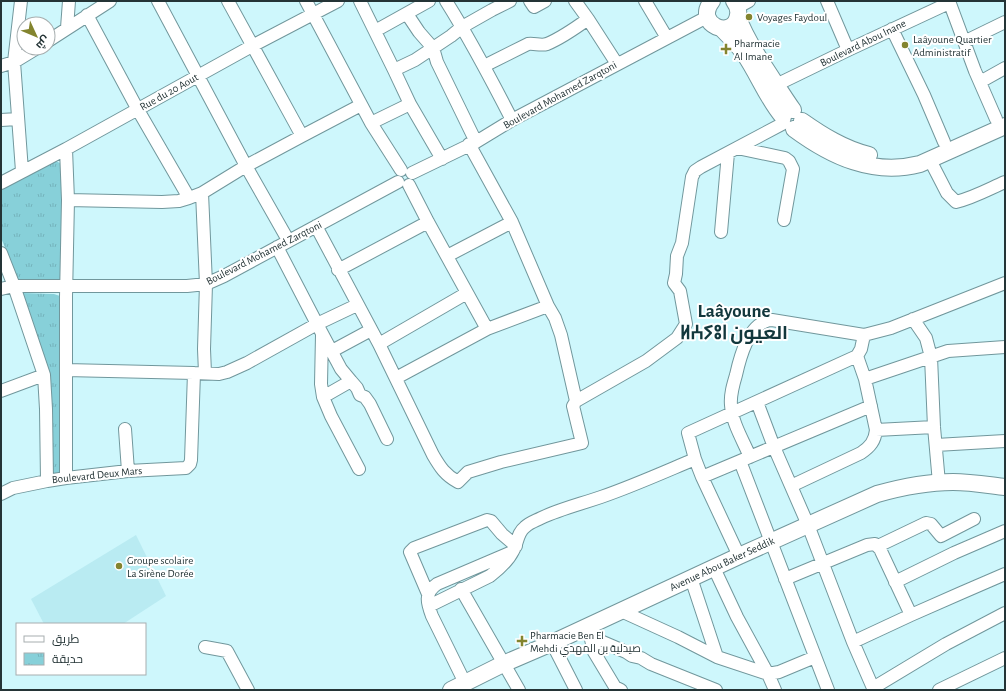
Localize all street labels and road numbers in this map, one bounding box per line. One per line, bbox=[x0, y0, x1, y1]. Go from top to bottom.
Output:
street label: Boulevard Abou Inane bbox=[818, 17, 908, 69]
street label: Boulevard Mohamed Zarqtoni bbox=[501, 59, 619, 131]
street label: Rue du 20 Aout bbox=[138, 71, 200, 113]
street label: Boulevard Mohamed Zarqtoni bbox=[204, 219, 324, 287]
street label: Boulevard Deux Mars bbox=[51, 465, 143, 485]
street label: Avenue Abou Baker Seddik bbox=[668, 535, 776, 593]

